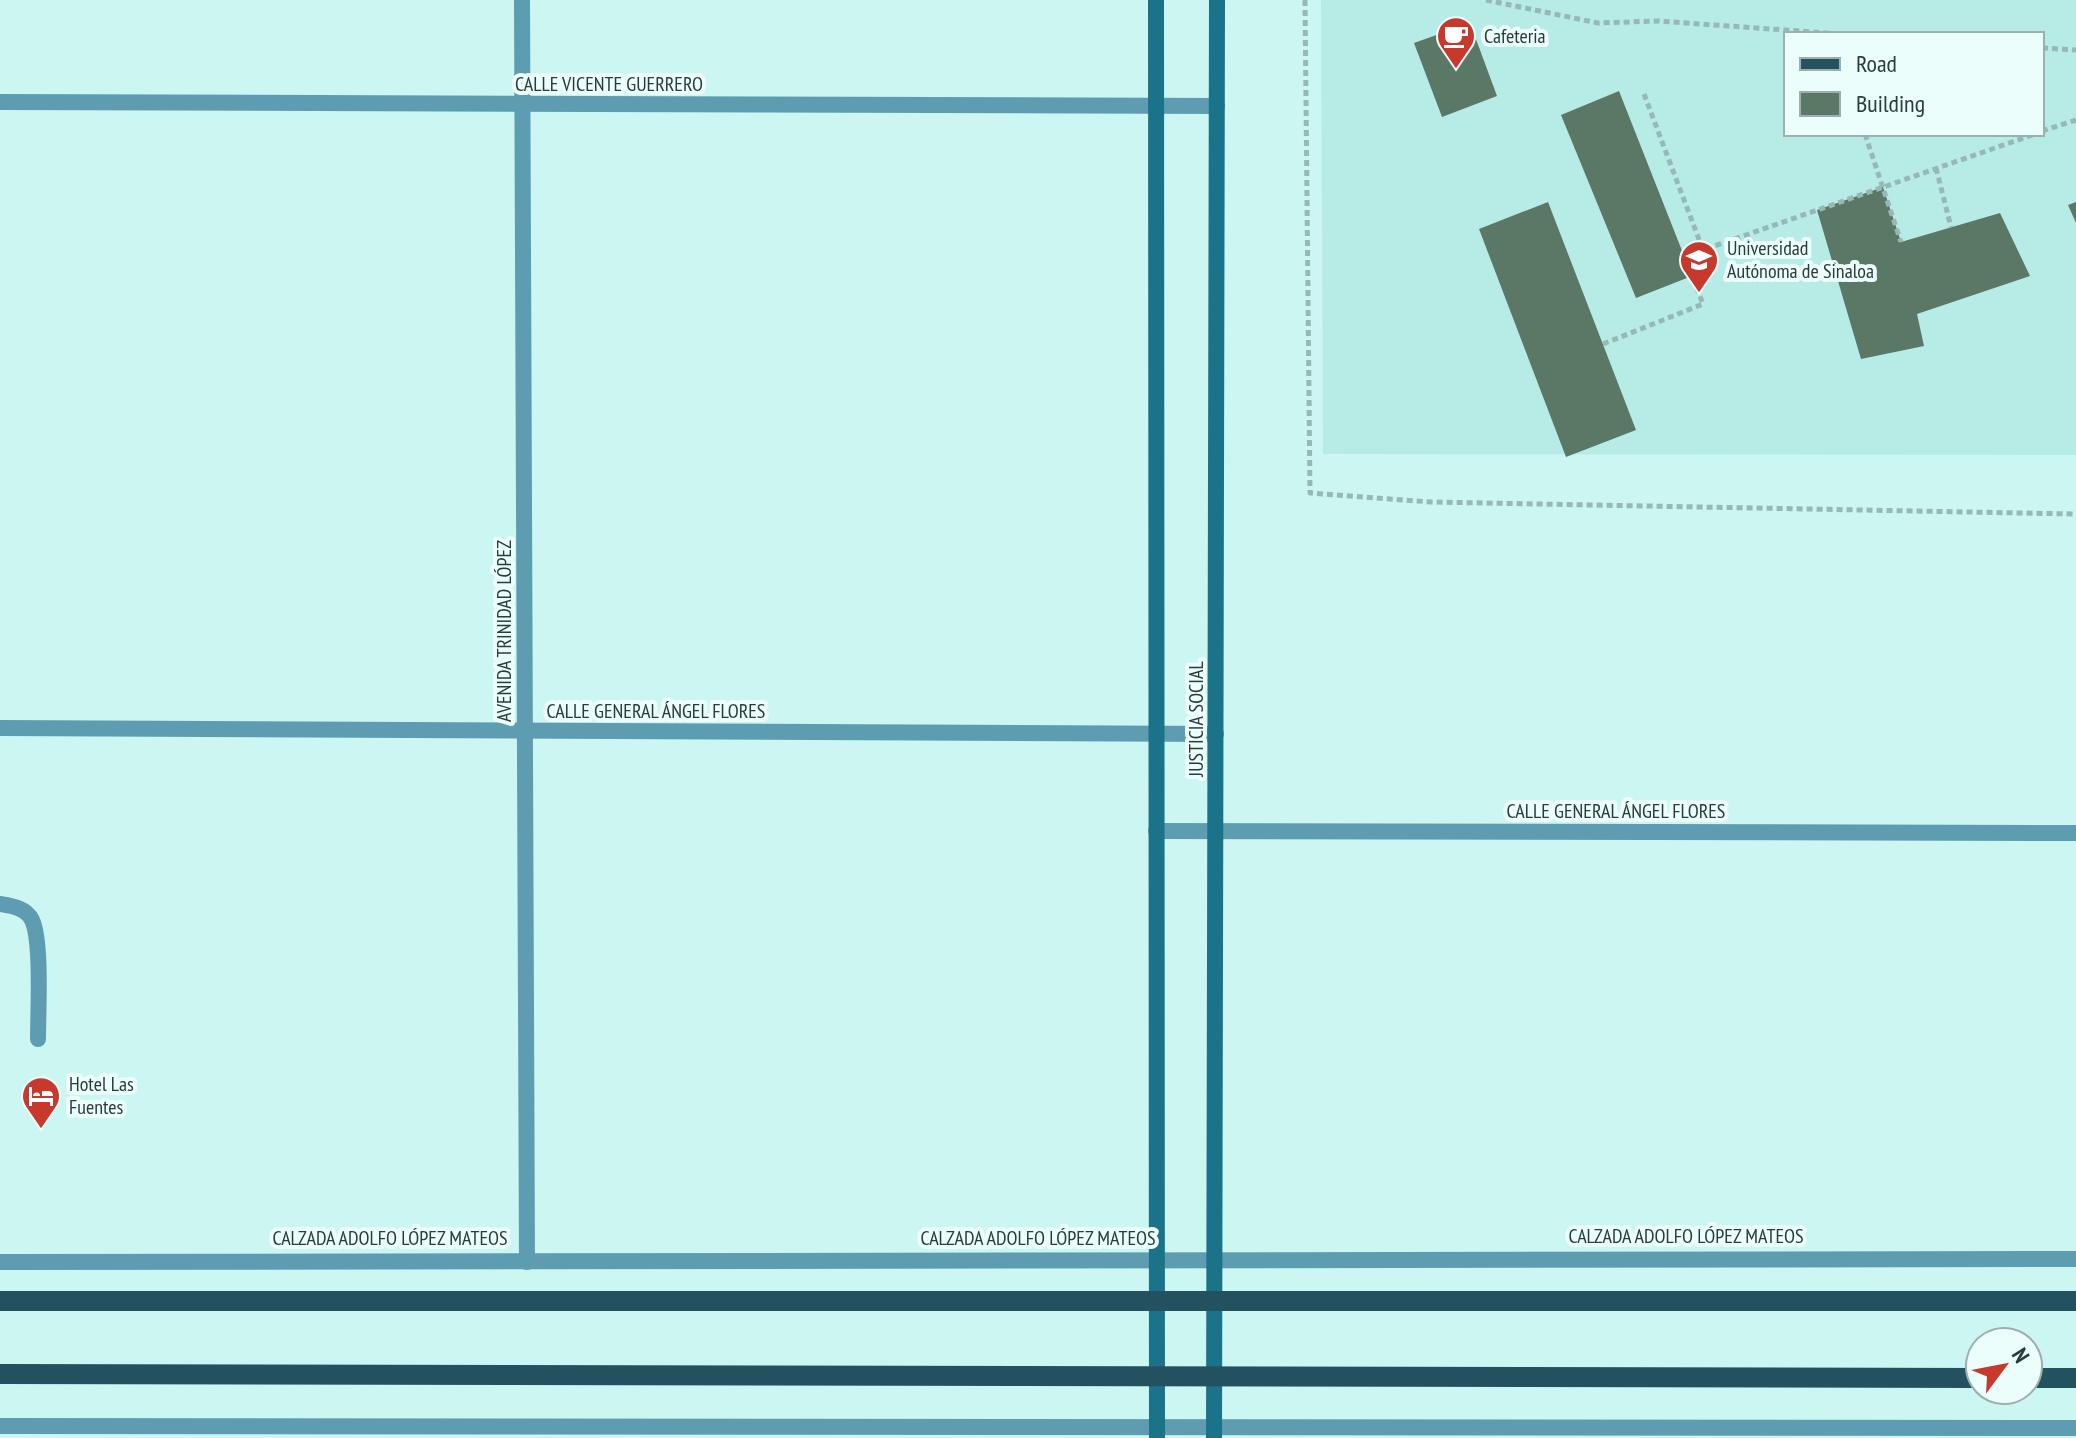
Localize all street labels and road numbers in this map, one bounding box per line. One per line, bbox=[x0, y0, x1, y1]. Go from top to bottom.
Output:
street label: CALLE VICENTE GUERRERO bbox=[515, 71, 703, 97]
street label: AVENIDA TRINIDAD LÓPEZ bbox=[491, 540, 517, 722]
street label: JUSTICIA SOCIAL bbox=[1183, 661, 1209, 778]
street label: CALLE GENERAL ÁNGEL FLORES bbox=[547, 698, 765, 724]
street label: CALLE GENERAL ÁNGEL FLORES bbox=[1507, 798, 1725, 824]
street label: CALZADA ADOLFO LÓPEZ MATEOS bbox=[1568, 1223, 1804, 1249]
street label: CALZADA ADOLFO LÓPEZ MATEOS bbox=[272, 1225, 508, 1251]
street label: CALZADA ADOLFO LÓPEZ MATEOS bbox=[920, 1225, 1156, 1251]

